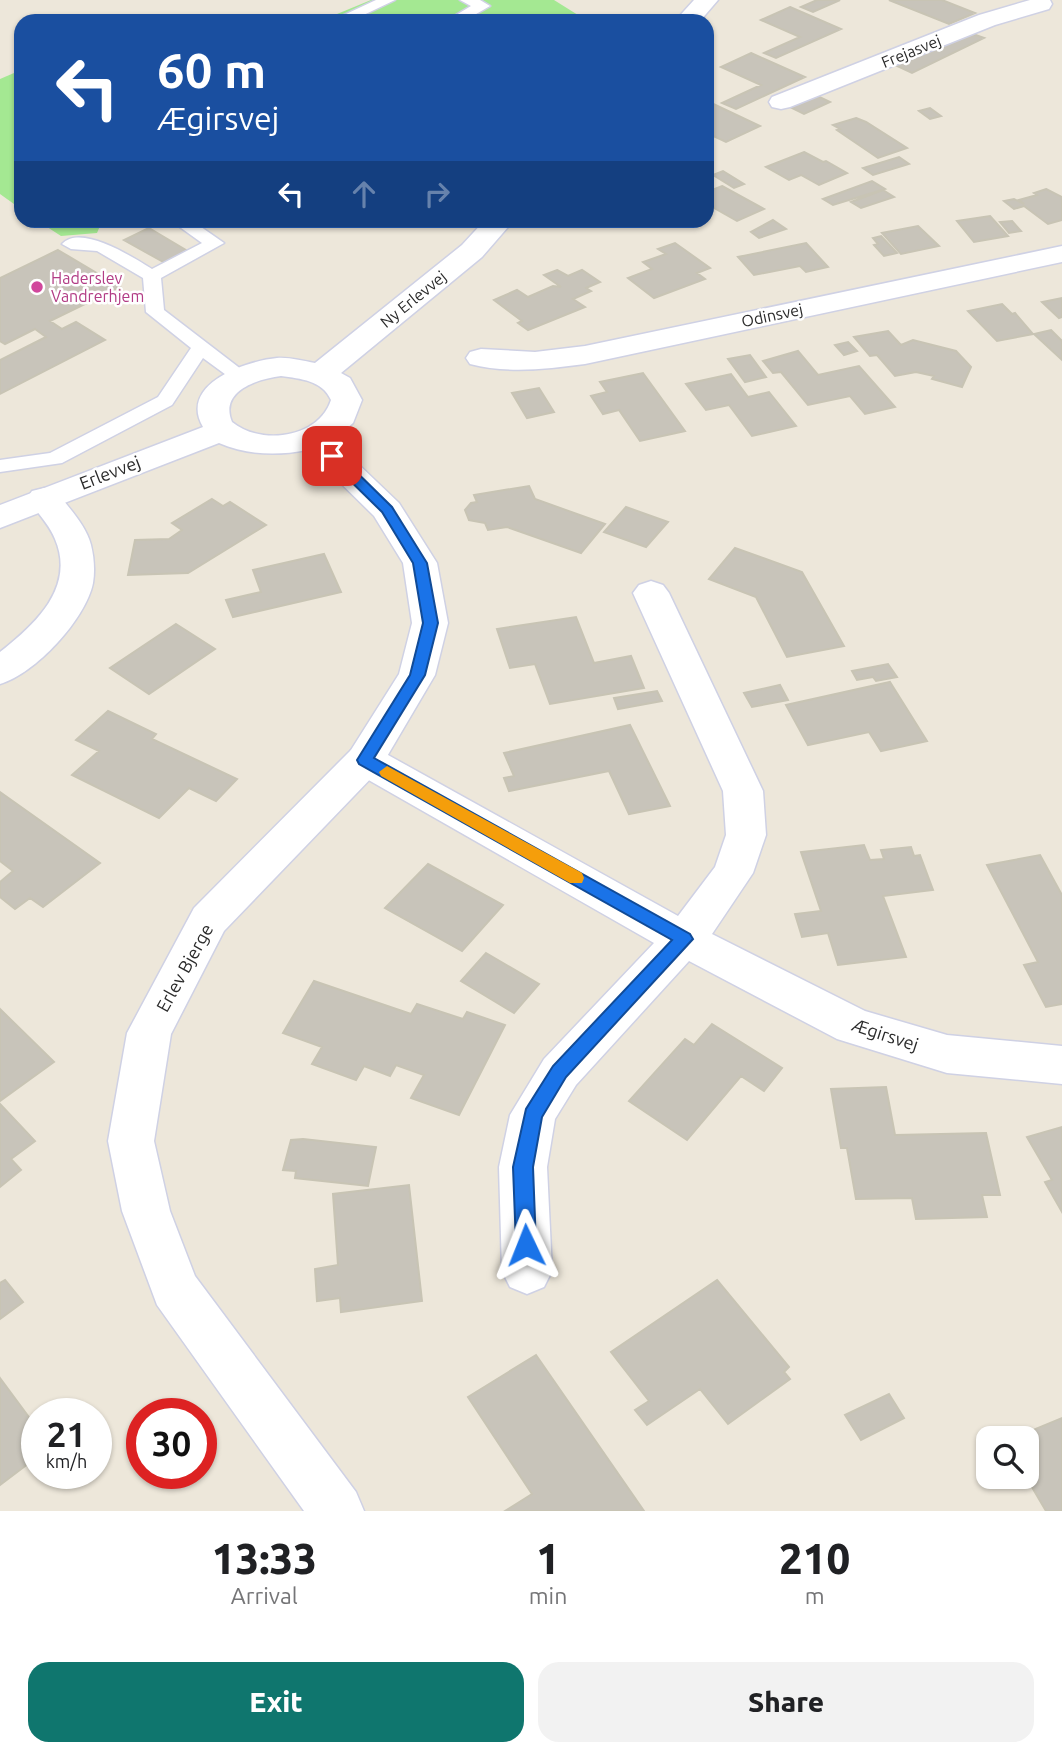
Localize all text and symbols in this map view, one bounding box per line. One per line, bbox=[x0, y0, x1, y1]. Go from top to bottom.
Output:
street label: Frejasvej bbox=[879, 31, 943, 71]
icon: left bbox=[42, 42, 133, 133]
text: 60 m bbox=[157, 42, 266, 97]
text: Ægirsvej bbox=[157, 100, 279, 136]
icon: left bbox=[272, 175, 310, 213]
icon: ahead bbox=[345, 175, 383, 213]
icon: right bbox=[418, 175, 456, 213]
street label: Ny Erlevvej bbox=[376, 267, 450, 331]
place label: Haderslev Vandrerhjem bbox=[51, 269, 144, 305]
marker: Haderslev Vandrerhjem bbox=[29, 279, 45, 295]
street label: Odinsvej bbox=[740, 300, 804, 330]
pin bbox=[302, 426, 362, 486]
icon: arrive bbox=[313, 437, 351, 475]
street label: Erlevvej bbox=[76, 451, 143, 493]
street label: Erlev Bjerge bbox=[152, 920, 216, 1015]
street label: Ægirsvej bbox=[849, 1014, 921, 1054]
position arrow bbox=[489, 1208, 563, 1282]
speed limit sign: 30 bbox=[126, 1398, 217, 1489]
text: 21 bbox=[47, 1414, 86, 1454]
map controls bbox=[976, 1426, 1039, 1489]
button: search bbox=[976, 1426, 1039, 1489]
text: km/h bbox=[46, 1451, 87, 1471]
text: 13:33 bbox=[212, 1535, 317, 1582]
text: 1 bbox=[536, 1535, 560, 1582]
text: 210 bbox=[779, 1535, 850, 1582]
text: Arrival bbox=[231, 1583, 298, 1608]
text: min bbox=[529, 1583, 567, 1608]
text: m bbox=[805, 1583, 825, 1608]
button: Exit bbox=[28, 1662, 524, 1742]
button: Share bbox=[538, 1662, 1034, 1742]

